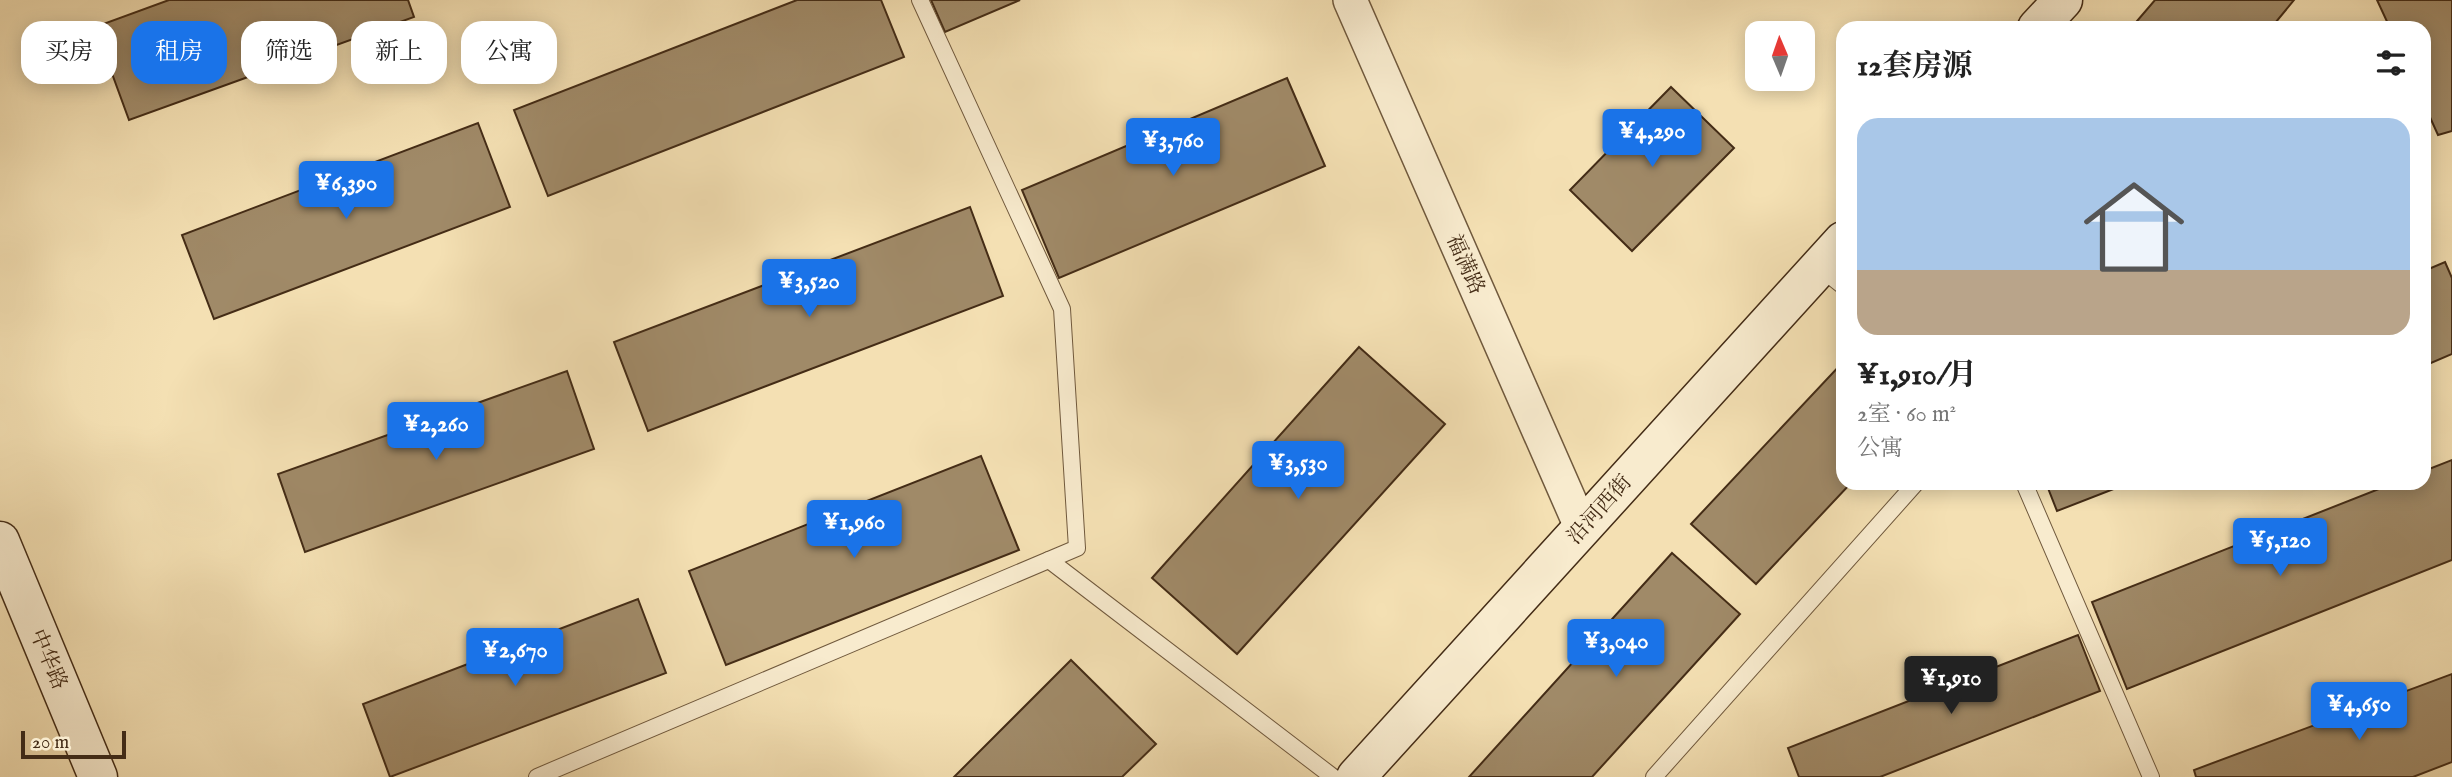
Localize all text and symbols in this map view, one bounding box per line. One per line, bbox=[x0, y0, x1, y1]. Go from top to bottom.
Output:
chip: 买房 bbox=[21, 21, 117, 84]
chip: 租房 bbox=[131, 21, 227, 84]
chip: 筛选 bbox=[241, 21, 337, 84]
chip: 新上 bbox=[351, 21, 447, 84]
chip: 公寓 bbox=[461, 21, 557, 84]
north arrow bbox=[1745, 21, 1815, 91]
map controls bbox=[1745, 21, 1815, 91]
icon: filters bbox=[2372, 44, 2410, 82]
text: 12套房源 bbox=[1857, 48, 1972, 86]
pin: ¥4,290 bbox=[1595, 110, 1709, 169]
text: ¥4,290 bbox=[1619, 117, 1685, 146]
pin: ¥3,760 bbox=[1116, 118, 1230, 178]
text: ¥3,760 bbox=[1142, 126, 1204, 155]
pin: ¥6,390 bbox=[289, 162, 403, 221]
icon: home bbox=[2071, 164, 2197, 290]
text: ¥6,390 bbox=[315, 169, 377, 198]
street label: 福满路 bbox=[1439, 230, 1490, 299]
pin: ¥3,520 bbox=[752, 260, 866, 319]
text: ¥3,520 bbox=[778, 267, 840, 296]
text: ¥1,910/月 bbox=[1857, 357, 1977, 395]
text: 2室 · 60 m² bbox=[1857, 400, 1956, 429]
pin: ¥2,260 bbox=[379, 402, 493, 462]
text: ¥2,260 bbox=[403, 410, 469, 439]
text: 公寓 bbox=[1857, 434, 1903, 463]
pin: ¥3,530 bbox=[1241, 442, 1355, 501]
text: ¥3,530 bbox=[1268, 449, 1328, 478]
street label: 沿河西街 bbox=[1562, 470, 1638, 550]
pin: ¥1,960 bbox=[797, 500, 911, 560]
text: ¥1,960 bbox=[823, 508, 885, 537]
pin: ¥5,120 bbox=[2223, 518, 2337, 578]
text: ¥5,120 bbox=[2249, 526, 2311, 555]
pin: ¥3,040 bbox=[1559, 620, 1673, 679]
street label: 中华路 bbox=[23, 625, 72, 694]
text: ¥3,040 bbox=[1583, 627, 1649, 656]
pin: ¥2,670 bbox=[458, 628, 572, 688]
text: ¥2,670 bbox=[482, 636, 548, 665]
pin: ¥1,910 bbox=[1894, 656, 2008, 716]
text: ¥1,910 bbox=[1920, 664, 1982, 693]
pin: ¥4,650 bbox=[2302, 682, 2416, 742]
text: ¥4,650 bbox=[2327, 690, 2391, 719]
scale bar bbox=[21, 728, 126, 760]
text: 20 m bbox=[32, 731, 69, 755]

